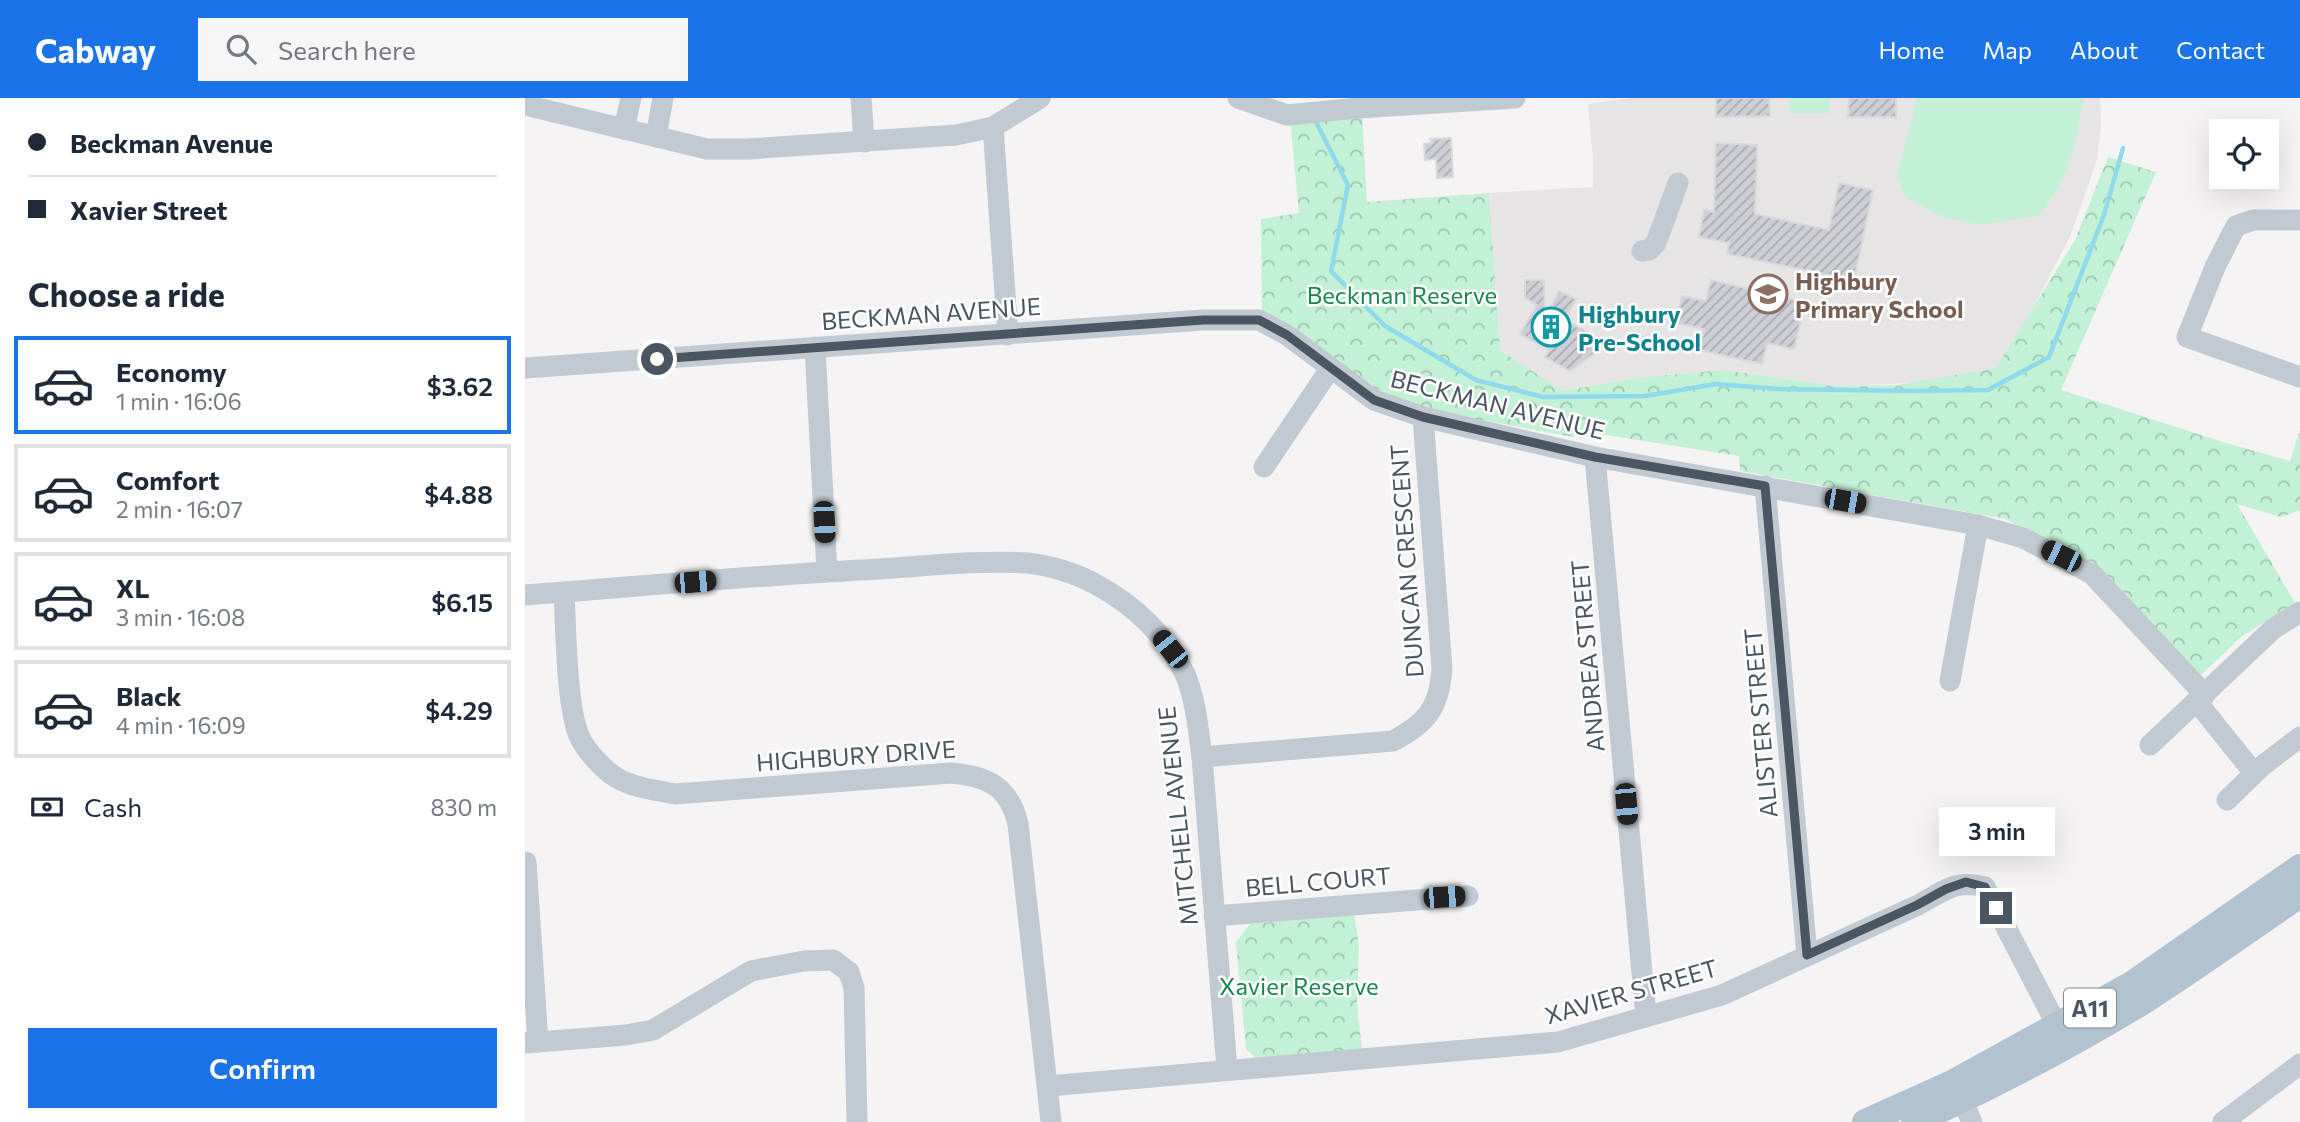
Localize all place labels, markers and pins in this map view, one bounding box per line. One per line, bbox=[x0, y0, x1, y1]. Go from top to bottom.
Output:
place label: Highbury Primary School bbox=[1795, 266, 1964, 323]
school or university icon: Highbury Primary School bbox=[1747, 273, 1789, 315]
place label: Highbury Pre-School bbox=[1578, 299, 1701, 356]
building icon: Highbury Pre-School bbox=[1530, 306, 1572, 348]

